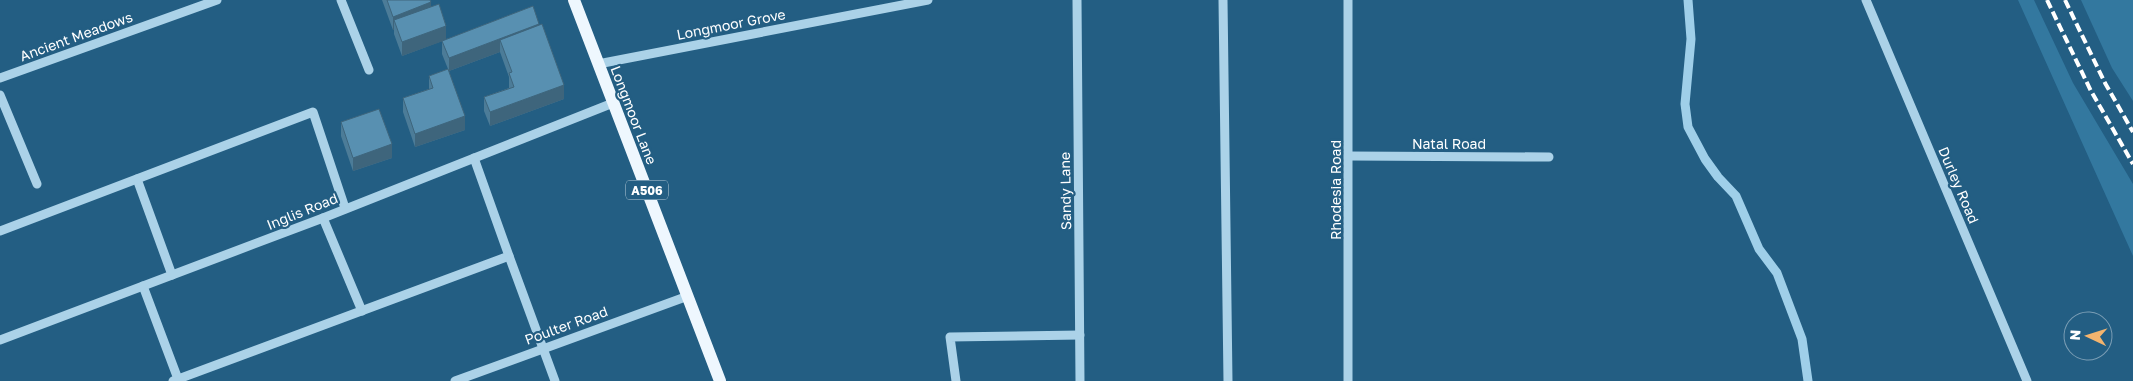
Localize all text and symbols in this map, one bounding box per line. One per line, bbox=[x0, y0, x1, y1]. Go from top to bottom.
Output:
street label: Longmoor Grove bbox=[675, 5, 787, 43]
street label: Ancient Meadows bbox=[17, 8, 135, 64]
street label: Longmoor Lane bbox=[607, 63, 661, 167]
street label: Natal Road bbox=[1412, 135, 1486, 152]
street label: Rhodesia Road bbox=[1327, 140, 1344, 240]
street label: Durley Road bbox=[1935, 144, 1983, 226]
street label: Sandy Lane bbox=[1056, 152, 1074, 230]
road number: A506 bbox=[626, 180, 668, 200]
street label: Inglis Road bbox=[264, 189, 340, 233]
street label: Poulter Road bbox=[522, 302, 610, 348]
north arrow bbox=[2063, 311, 2113, 361]
text: N bbox=[2066, 329, 2083, 341]

